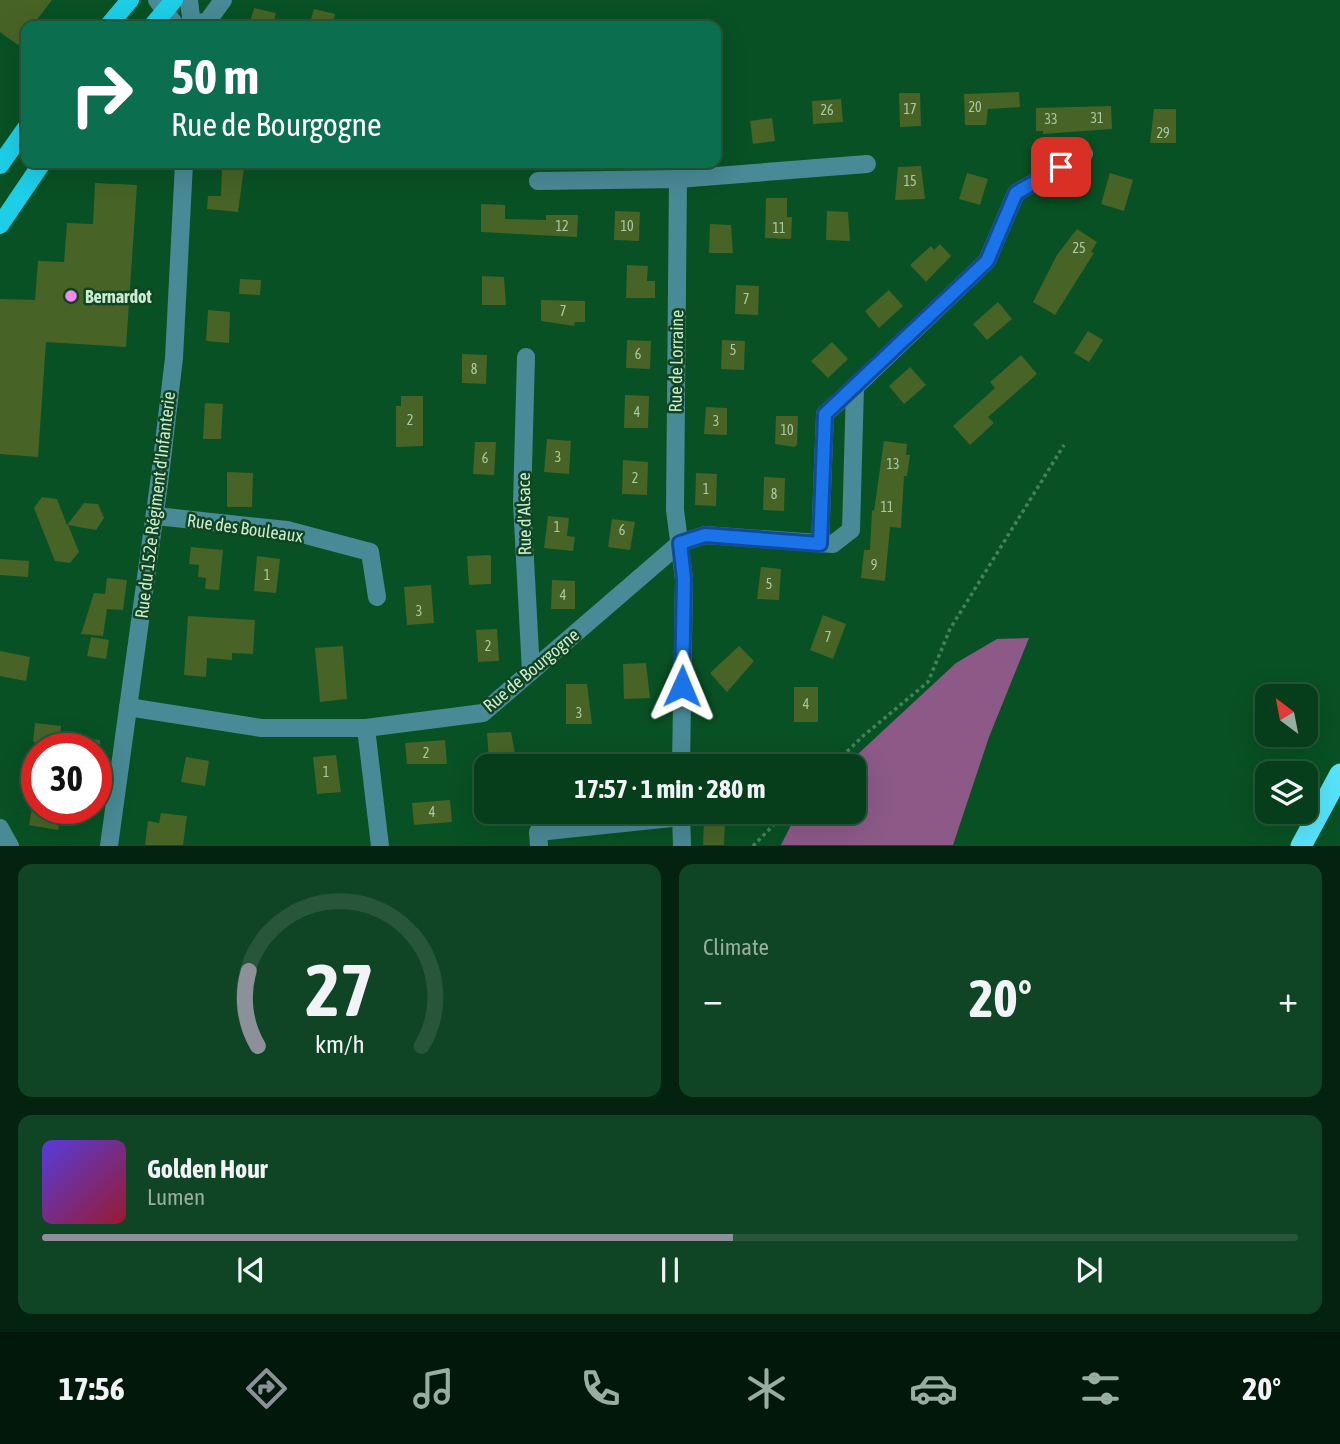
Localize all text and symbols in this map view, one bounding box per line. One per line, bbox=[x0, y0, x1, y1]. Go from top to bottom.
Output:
text: 50 m bbox=[171, 48, 259, 104]
icon: right bbox=[56, 49, 147, 140]
house number: 20 bbox=[968, 99, 982, 115]
house number: 17 bbox=[903, 101, 917, 117]
house number: 26 bbox=[820, 102, 834, 118]
text: Rue de Bourgogne bbox=[171, 106, 382, 143]
house number: 31 bbox=[1090, 110, 1104, 126]
house number: 33 bbox=[1044, 111, 1058, 127]
house number: 29 bbox=[1156, 125, 1170, 141]
pin bbox=[1031, 137, 1091, 197]
icon: arrive bbox=[1042, 148, 1080, 186]
house number: 15 bbox=[903, 173, 917, 189]
house number: 12 bbox=[555, 218, 569, 234]
house number: 10 bbox=[620, 218, 634, 234]
house number: 11 bbox=[772, 220, 786, 236]
house number: 25 bbox=[1072, 240, 1086, 256]
place label: Bernardot bbox=[85, 286, 152, 307]
marker: Bernardot bbox=[63, 288, 79, 304]
house number: 7 bbox=[743, 291, 749, 307]
house number: 7 bbox=[560, 303, 566, 319]
street label: Rue de Lorraine bbox=[665, 310, 687, 412]
house number: 5 bbox=[730, 342, 736, 358]
house number: 6 bbox=[635, 346, 642, 362]
house number: 8 bbox=[471, 361, 478, 377]
street label: Rue du 152e Régiment d'Infanterie bbox=[131, 390, 179, 620]
house number: 4 bbox=[634, 404, 641, 420]
house number: 2 bbox=[407, 412, 413, 428]
house number: 3 bbox=[713, 413, 719, 429]
house number: 10 bbox=[780, 422, 794, 438]
house number: 3 bbox=[555, 449, 561, 465]
house number: 6 bbox=[482, 450, 489, 466]
house number: 13 bbox=[886, 456, 900, 472]
house number: 2 bbox=[632, 470, 638, 486]
street label: Rue d'Alsace bbox=[513, 472, 535, 556]
house number: 1 bbox=[703, 481, 709, 497]
house number: 8 bbox=[771, 486, 778, 502]
house number: 11 bbox=[880, 499, 894, 515]
street label: Rue des Bouleaux bbox=[186, 509, 304, 547]
house number: 1 bbox=[554, 519, 560, 535]
house number: 6 bbox=[619, 522, 626, 538]
house number: 9 bbox=[871, 557, 877, 573]
house number: 1 bbox=[264, 567, 270, 583]
house number: 5 bbox=[766, 576, 772, 592]
house number: 4 bbox=[560, 587, 567, 603]
house number: 3 bbox=[416, 603, 422, 619]
street label: Rue de Bourgogne bbox=[479, 624, 583, 716]
house number: 7 bbox=[825, 629, 831, 645]
house number: 2 bbox=[485, 638, 491, 654]
position arrow bbox=[645, 649, 719, 723]
north arrow bbox=[1255, 684, 1318, 747]
map controls bbox=[1255, 684, 1318, 824]
house number: 4 bbox=[803, 696, 810, 712]
house number: 3 bbox=[576, 705, 582, 721]
speed limit sign: 30 bbox=[21, 733, 112, 824]
house number: 2 bbox=[423, 745, 429, 761]
button: layers bbox=[1255, 761, 1318, 824]
house number: 1 bbox=[323, 764, 329, 780]
text: 17:57 · 1 min · 280 m bbox=[575, 774, 765, 804]
house number: 4 bbox=[429, 804, 436, 820]
text: Climate bbox=[703, 934, 769, 960]
text: 27 bbox=[305, 949, 374, 1032]
text: 20° bbox=[969, 968, 1032, 1028]
text: − bbox=[703, 977, 723, 1020]
text: + bbox=[1278, 977, 1298, 1020]
text: km/h bbox=[315, 1030, 364, 1058]
text: Golden Hour bbox=[147, 1154, 267, 1184]
text: Lumen bbox=[147, 1184, 205, 1210]
icon: previous bbox=[232, 1251, 270, 1289]
icon: pause bbox=[651, 1251, 689, 1289]
icon: next bbox=[1070, 1251, 1108, 1289]
icon: directions bbox=[242, 1364, 291, 1413]
icon: music bbox=[409, 1364, 458, 1413]
icon: phone bbox=[576, 1364, 625, 1413]
icon: climate bbox=[742, 1364, 791, 1413]
icon: car bbox=[909, 1364, 958, 1413]
icon: filters bbox=[1076, 1364, 1125, 1413]
text: 17:56 bbox=[59, 1370, 125, 1407]
text: 20° bbox=[1242, 1370, 1281, 1407]

